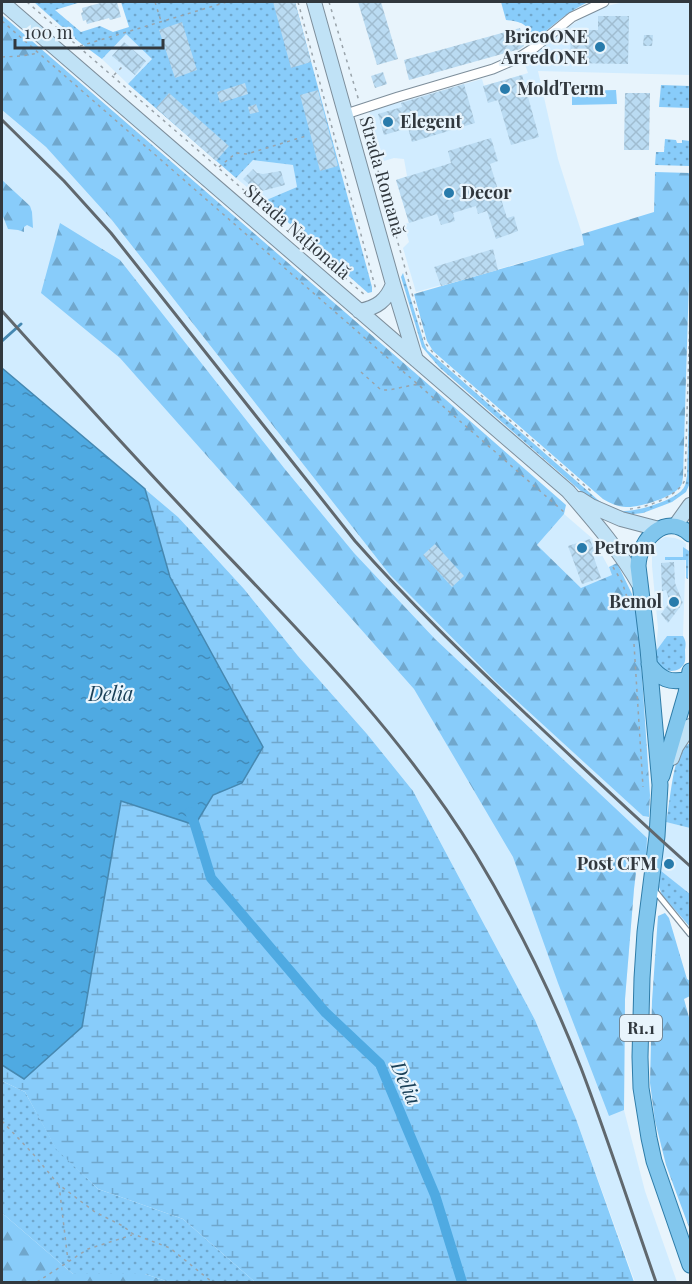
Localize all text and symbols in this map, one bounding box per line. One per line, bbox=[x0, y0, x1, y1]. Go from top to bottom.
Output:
scale bar bbox=[15, 12, 164, 50]
text: 100 m bbox=[24, 20, 73, 44]
place label: BricoONE ArredONE bbox=[500, 24, 588, 69]
marker: BricoONE ArredONE bbox=[593, 40, 607, 54]
place label: MoldTerm bbox=[517, 76, 605, 100]
marker: MoldTerm bbox=[498, 82, 512, 96]
place label: Elegent bbox=[400, 109, 463, 133]
street label: Strada Romană bbox=[354, 113, 411, 238]
marker: Elegent bbox=[381, 115, 395, 129]
street label: Strada Națională bbox=[239, 178, 356, 284]
place label: Decor bbox=[461, 180, 512, 204]
marker: Decor bbox=[442, 186, 456, 200]
place label: Petrom bbox=[594, 535, 656, 559]
marker: Petrom bbox=[575, 541, 589, 555]
place label: Bemol bbox=[609, 589, 662, 613]
marker: Bemol bbox=[667, 595, 681, 609]
water label: Delia bbox=[87, 679, 134, 706]
place label: Post CFM bbox=[577, 851, 657, 875]
marker: Post CFM bbox=[662, 857, 676, 871]
road number: R1.1 bbox=[620, 1015, 662, 1041]
water label: Delia bbox=[385, 1055, 429, 1108]

